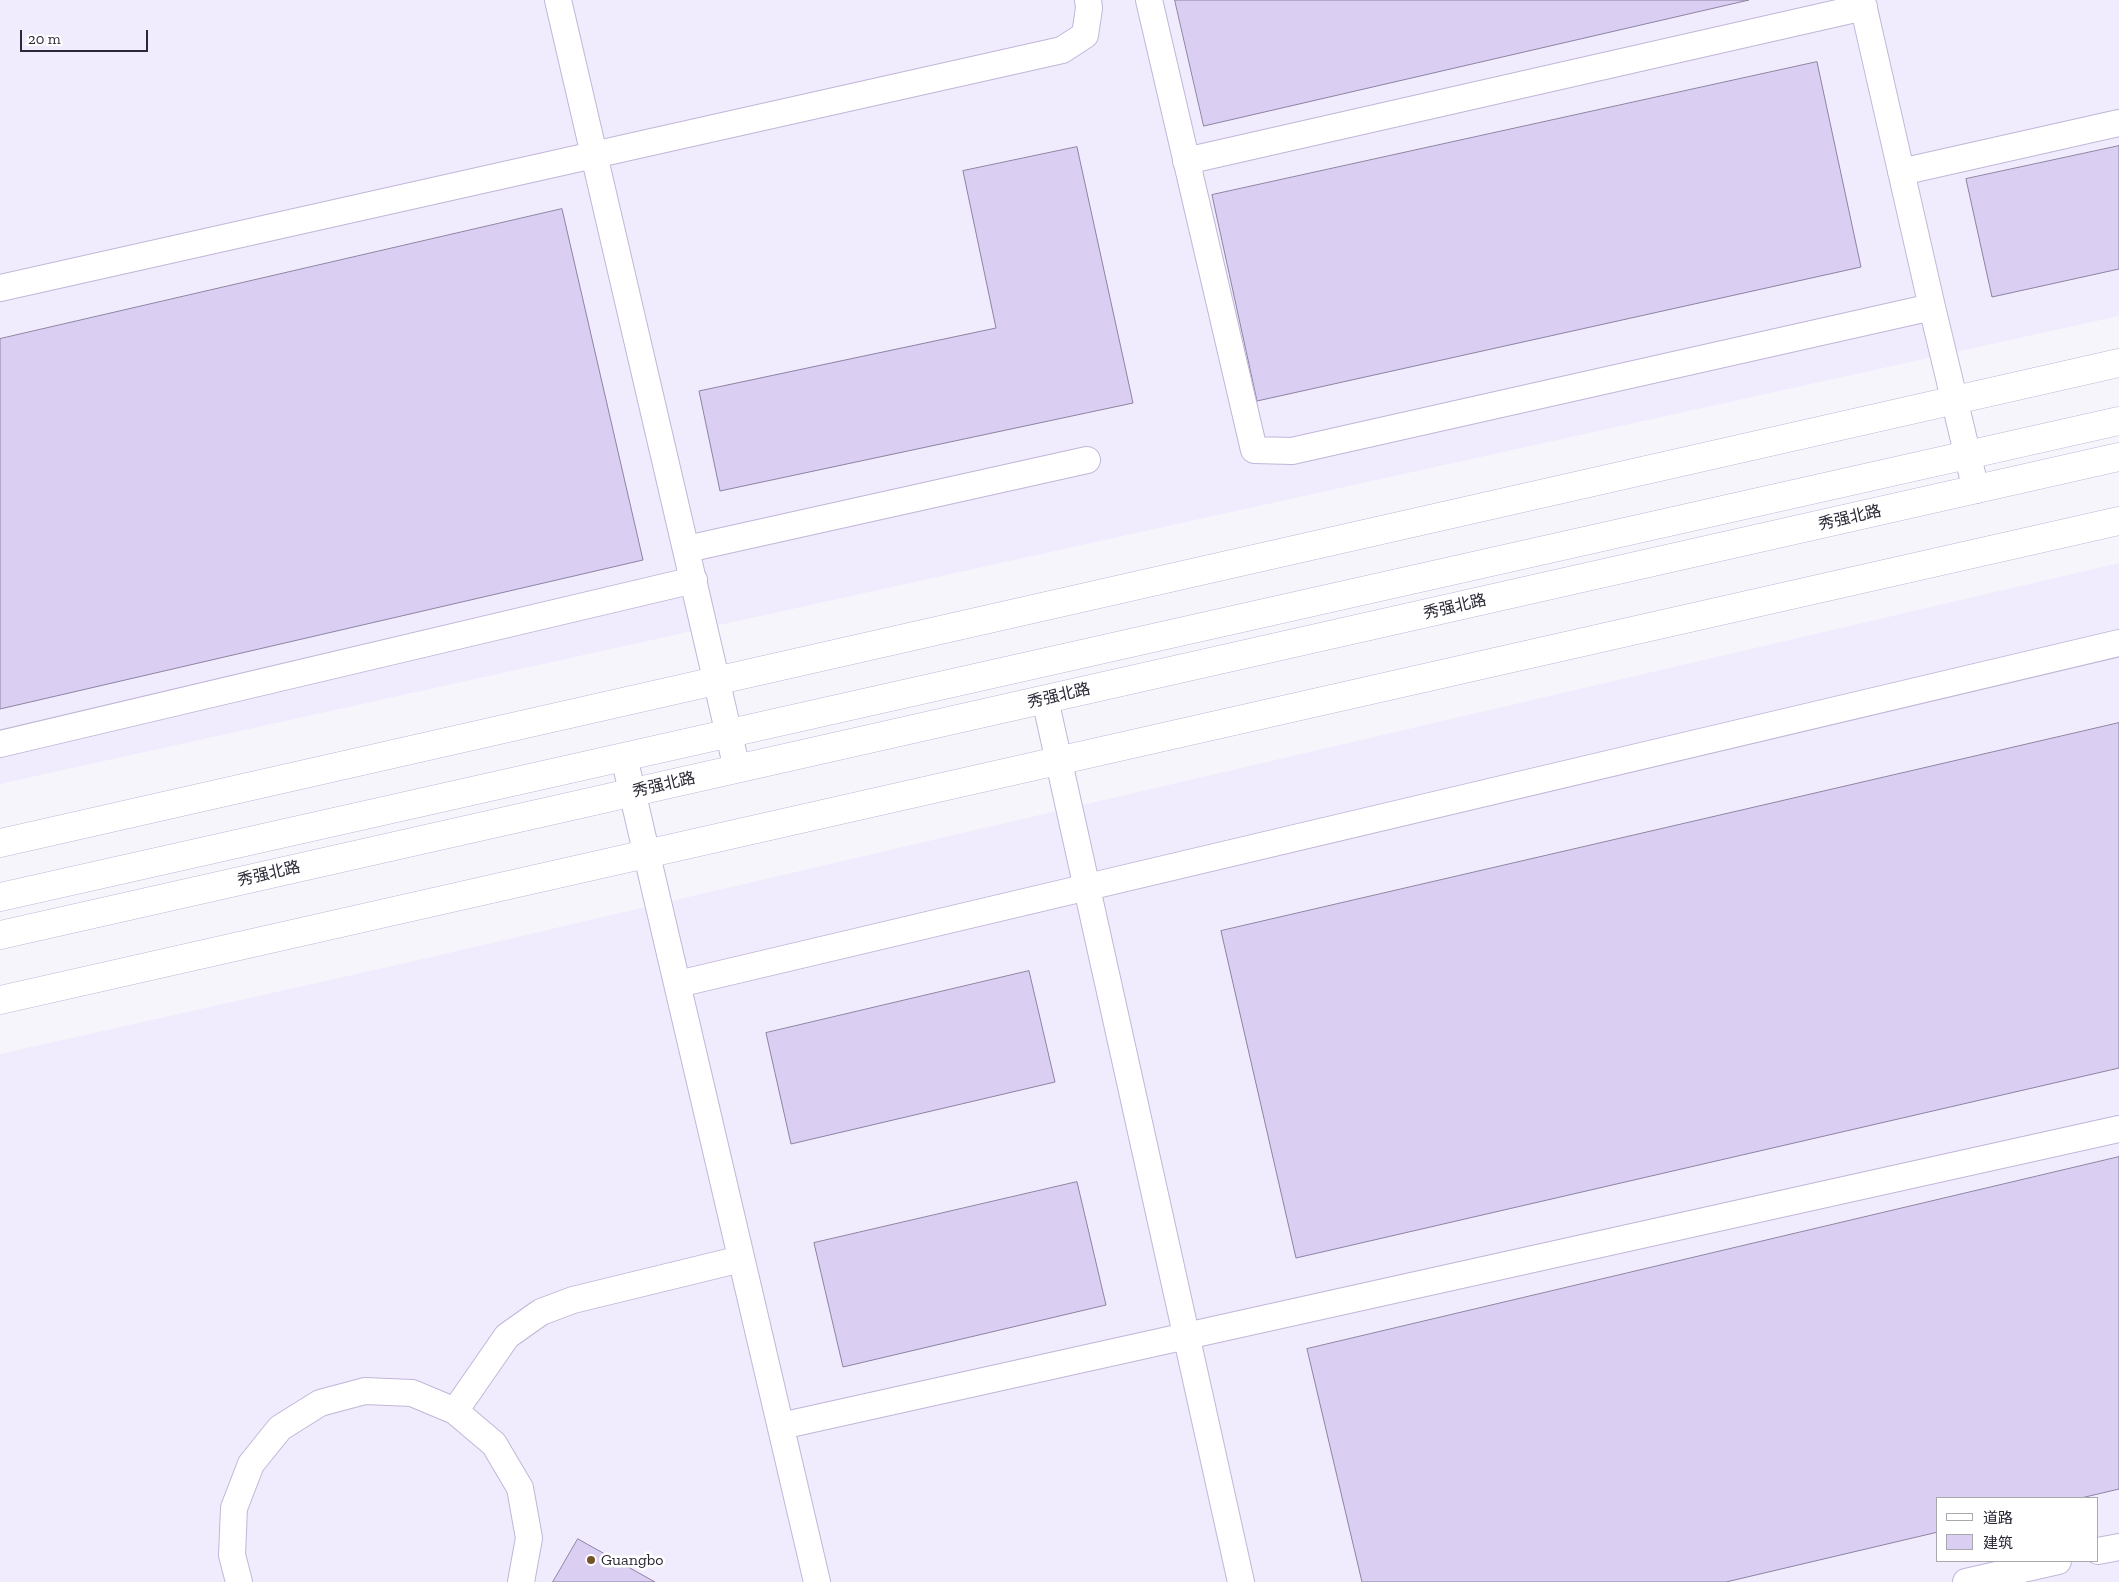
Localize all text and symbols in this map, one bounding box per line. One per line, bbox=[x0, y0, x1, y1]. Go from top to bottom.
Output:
scale bar bbox=[22, 20, 150, 52]
text: 20 m bbox=[28, 30, 61, 48]
street label: 秀强北路 bbox=[1817, 501, 1883, 535]
street label: 秀强北路 bbox=[1422, 590, 1488, 624]
street label: 秀强北路 bbox=[1026, 679, 1092, 713]
street label: 秀强北路 bbox=[631, 768, 697, 802]
street label: 秀强北路 bbox=[236, 857, 302, 891]
legend bbox=[1936, 1497, 2099, 1562]
text: 道路 bbox=[1983, 1509, 2013, 1527]
text: 建筑 bbox=[1983, 1534, 2013, 1552]
place label: Guangbo bbox=[601, 1550, 663, 1570]
marker: Guangbo bbox=[585, 1554, 597, 1566]

